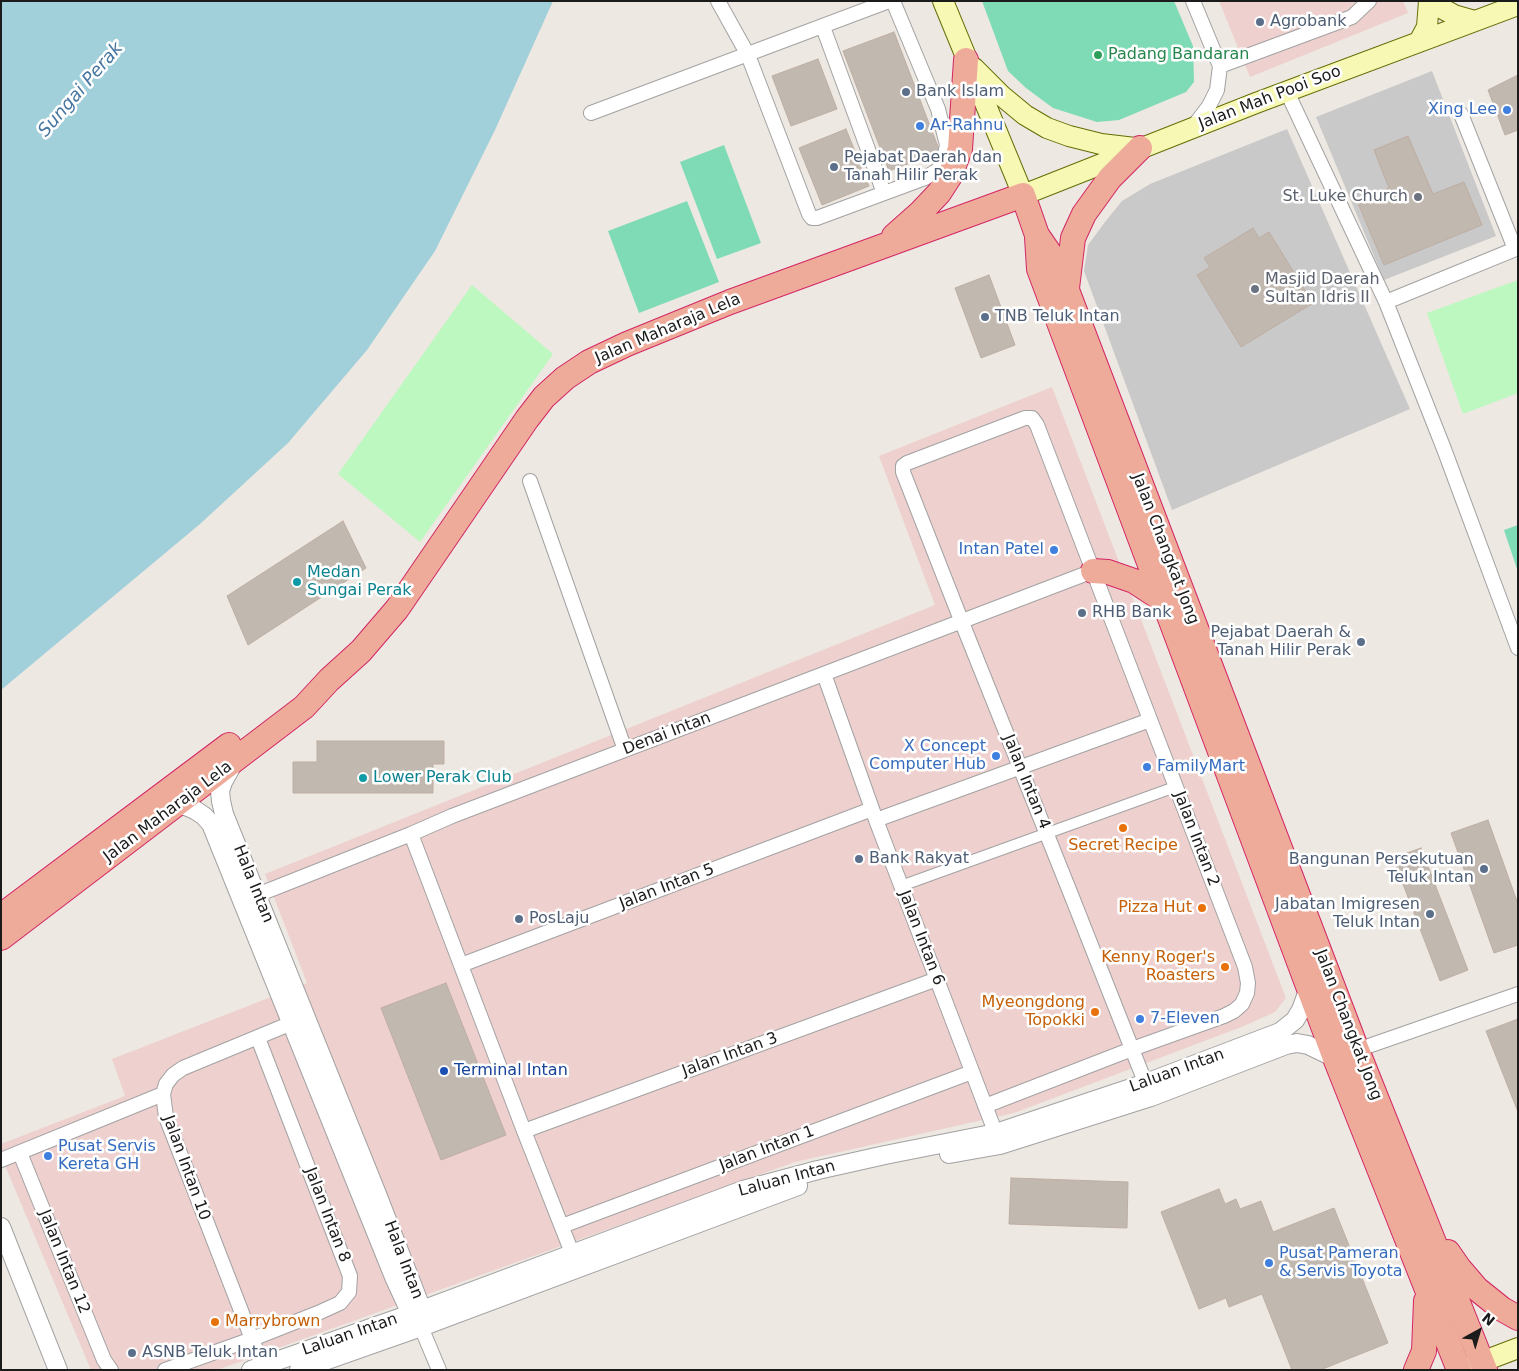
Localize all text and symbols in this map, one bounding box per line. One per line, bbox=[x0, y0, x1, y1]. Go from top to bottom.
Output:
place label: Agrobank bbox=[1270, 12, 1346, 32]
marker: Agrobank bbox=[1254, 16, 1266, 28]
water label: Sungai Perak bbox=[34, 38, 128, 142]
place label: Padang Bandaran bbox=[1108, 45, 1249, 65]
marker: Padang Bandaran bbox=[1092, 49, 1104, 61]
street label: Jalan Mah Pooi Soo bbox=[1196, 62, 1344, 134]
place label: Bank Islam bbox=[916, 82, 1004, 102]
marker: Bank Islam bbox=[900, 86, 912, 98]
place label: Xing Lee bbox=[1428, 100, 1497, 120]
marker: Xing Lee bbox=[1501, 104, 1513, 116]
place label: Ar-Rahnu bbox=[930, 116, 1003, 136]
marker: Ar-Rahnu bbox=[914, 120, 926, 132]
place label: Pejabat Daerah dan Tanah Hilir Perak bbox=[844, 148, 1002, 186]
marker: Pejabat Daerah dan Tanah Hilir Perak bbox=[828, 161, 840, 173]
place label: St. Luke Church bbox=[1282, 187, 1408, 207]
marker: St. Luke Church bbox=[1412, 191, 1424, 203]
place label: Masjid Daerah Sultan Idris II bbox=[1265, 270, 1380, 308]
marker: Masjid Daerah Sultan Idris II bbox=[1249, 283, 1261, 295]
street label: Jalan Maharaja Lela bbox=[592, 290, 744, 368]
place label: TNB Teluk Intan bbox=[995, 307, 1120, 327]
marker: TNB Teluk Intan bbox=[979, 311, 991, 323]
street label: Jalan Changkat Jong bbox=[1127, 471, 1203, 627]
place label: Intan Patel bbox=[959, 540, 1044, 560]
marker: Intan Patel bbox=[1048, 544, 1060, 556]
place label: Medan Sungai Perak bbox=[307, 563, 412, 601]
marker: Medan Sungai Perak bbox=[291, 576, 303, 588]
place label: RHB Bank bbox=[1092, 603, 1171, 623]
marker: RHB Bank bbox=[1076, 607, 1088, 619]
place label: Pejabat Daerah & Tanah Hilir Perak bbox=[1210, 623, 1351, 661]
marker: Pejabat Daerah & Tanah Hilir Perak bbox=[1355, 636, 1367, 648]
street label: Denai Intan bbox=[620, 708, 714, 760]
street label: Jalan Intan 4 bbox=[998, 732, 1054, 832]
place label: X Concept Computer Hub bbox=[869, 737, 986, 775]
marker: X Concept Computer Hub bbox=[990, 750, 1002, 762]
street label: Jalan Maharaja Lela bbox=[100, 757, 236, 867]
place label: FamilyMart bbox=[1157, 757, 1245, 777]
marker: FamilyMart bbox=[1141, 761, 1153, 773]
place label: Lower Perak Club bbox=[373, 768, 512, 788]
marker: Lower Perak Club bbox=[357, 772, 369, 784]
street label: Jalan Intan 2 bbox=[1169, 789, 1223, 889]
marker: Secret Recipe bbox=[1117, 822, 1129, 834]
place label: Secret Recipe bbox=[1068, 836, 1178, 856]
street label: Hala Intan bbox=[229, 842, 277, 926]
place label: Bank Rakyat bbox=[869, 849, 969, 869]
place label: Bangunan Persekutuan Teluk Intan bbox=[1289, 850, 1474, 888]
marker: Bank Rakyat bbox=[853, 853, 865, 865]
street label: Jalan Intan 5 bbox=[617, 860, 717, 914]
marker: Bangunan Persekutuan Teluk Intan bbox=[1478, 863, 1490, 875]
street label: Jalan Intan 6 bbox=[894, 888, 948, 988]
place label: Jabatan Imigresen Teluk Intan bbox=[1275, 895, 1420, 933]
place label: Pizza Hut bbox=[1118, 898, 1192, 918]
marker: Pizza Hut bbox=[1196, 902, 1208, 914]
marker: Jabatan Imigresen Teluk Intan bbox=[1424, 908, 1436, 920]
place label: PosLaju bbox=[529, 909, 590, 929]
marker: PosLaju bbox=[513, 913, 525, 925]
street label: Jalan Changkat Jong bbox=[1310, 947, 1386, 1103]
place label: Kenny Roger's Roasters bbox=[1101, 948, 1215, 986]
marker: Kenny Roger's Roasters bbox=[1219, 961, 1231, 973]
place label: Myeongdong Topokki bbox=[982, 993, 1085, 1031]
marker: Myeongdong Topokki bbox=[1089, 1006, 1101, 1018]
place label: 7-Eleven bbox=[1150, 1009, 1220, 1029]
marker: 7-Eleven bbox=[1134, 1013, 1146, 1025]
street label: Jalan Intan 3 bbox=[680, 1029, 780, 1081]
street label: Laluan Intan bbox=[1127, 1045, 1227, 1097]
place label: Terminal Intan bbox=[454, 1061, 568, 1081]
marker: Terminal Intan bbox=[438, 1065, 450, 1077]
street label: Jalan Intan 10 bbox=[158, 1113, 214, 1223]
street label: Jalan Intan 1 bbox=[717, 1122, 817, 1176]
place label: Pusat Servis Kereta GH bbox=[58, 1137, 156, 1175]
marker: Pusat Servis Kereta GH bbox=[42, 1150, 54, 1162]
street label: Laluan Intan bbox=[737, 1157, 837, 1201]
street label: Jalan Intan 8 bbox=[300, 1165, 354, 1265]
street label: Jalan Intan 12 bbox=[34, 1207, 94, 1317]
street label: Hala Intan bbox=[379, 1218, 427, 1302]
place label: Pusat Pameran & Servis Toyota bbox=[1279, 1244, 1403, 1282]
marker: Pusat Pameran & Servis Toyota bbox=[1263, 1257, 1275, 1269]
north arrow bbox=[1454, 1306, 1504, 1356]
text: N bbox=[1479, 1309, 1498, 1329]
street label: Laluan Intan bbox=[300, 1310, 400, 1360]
place label: Marrybrown bbox=[225, 1312, 320, 1332]
marker: Marrybrown bbox=[209, 1316, 221, 1328]
place label: ASNB Teluk Intan bbox=[142, 1343, 278, 1363]
marker: ASNB Teluk Intan bbox=[126, 1347, 138, 1359]

